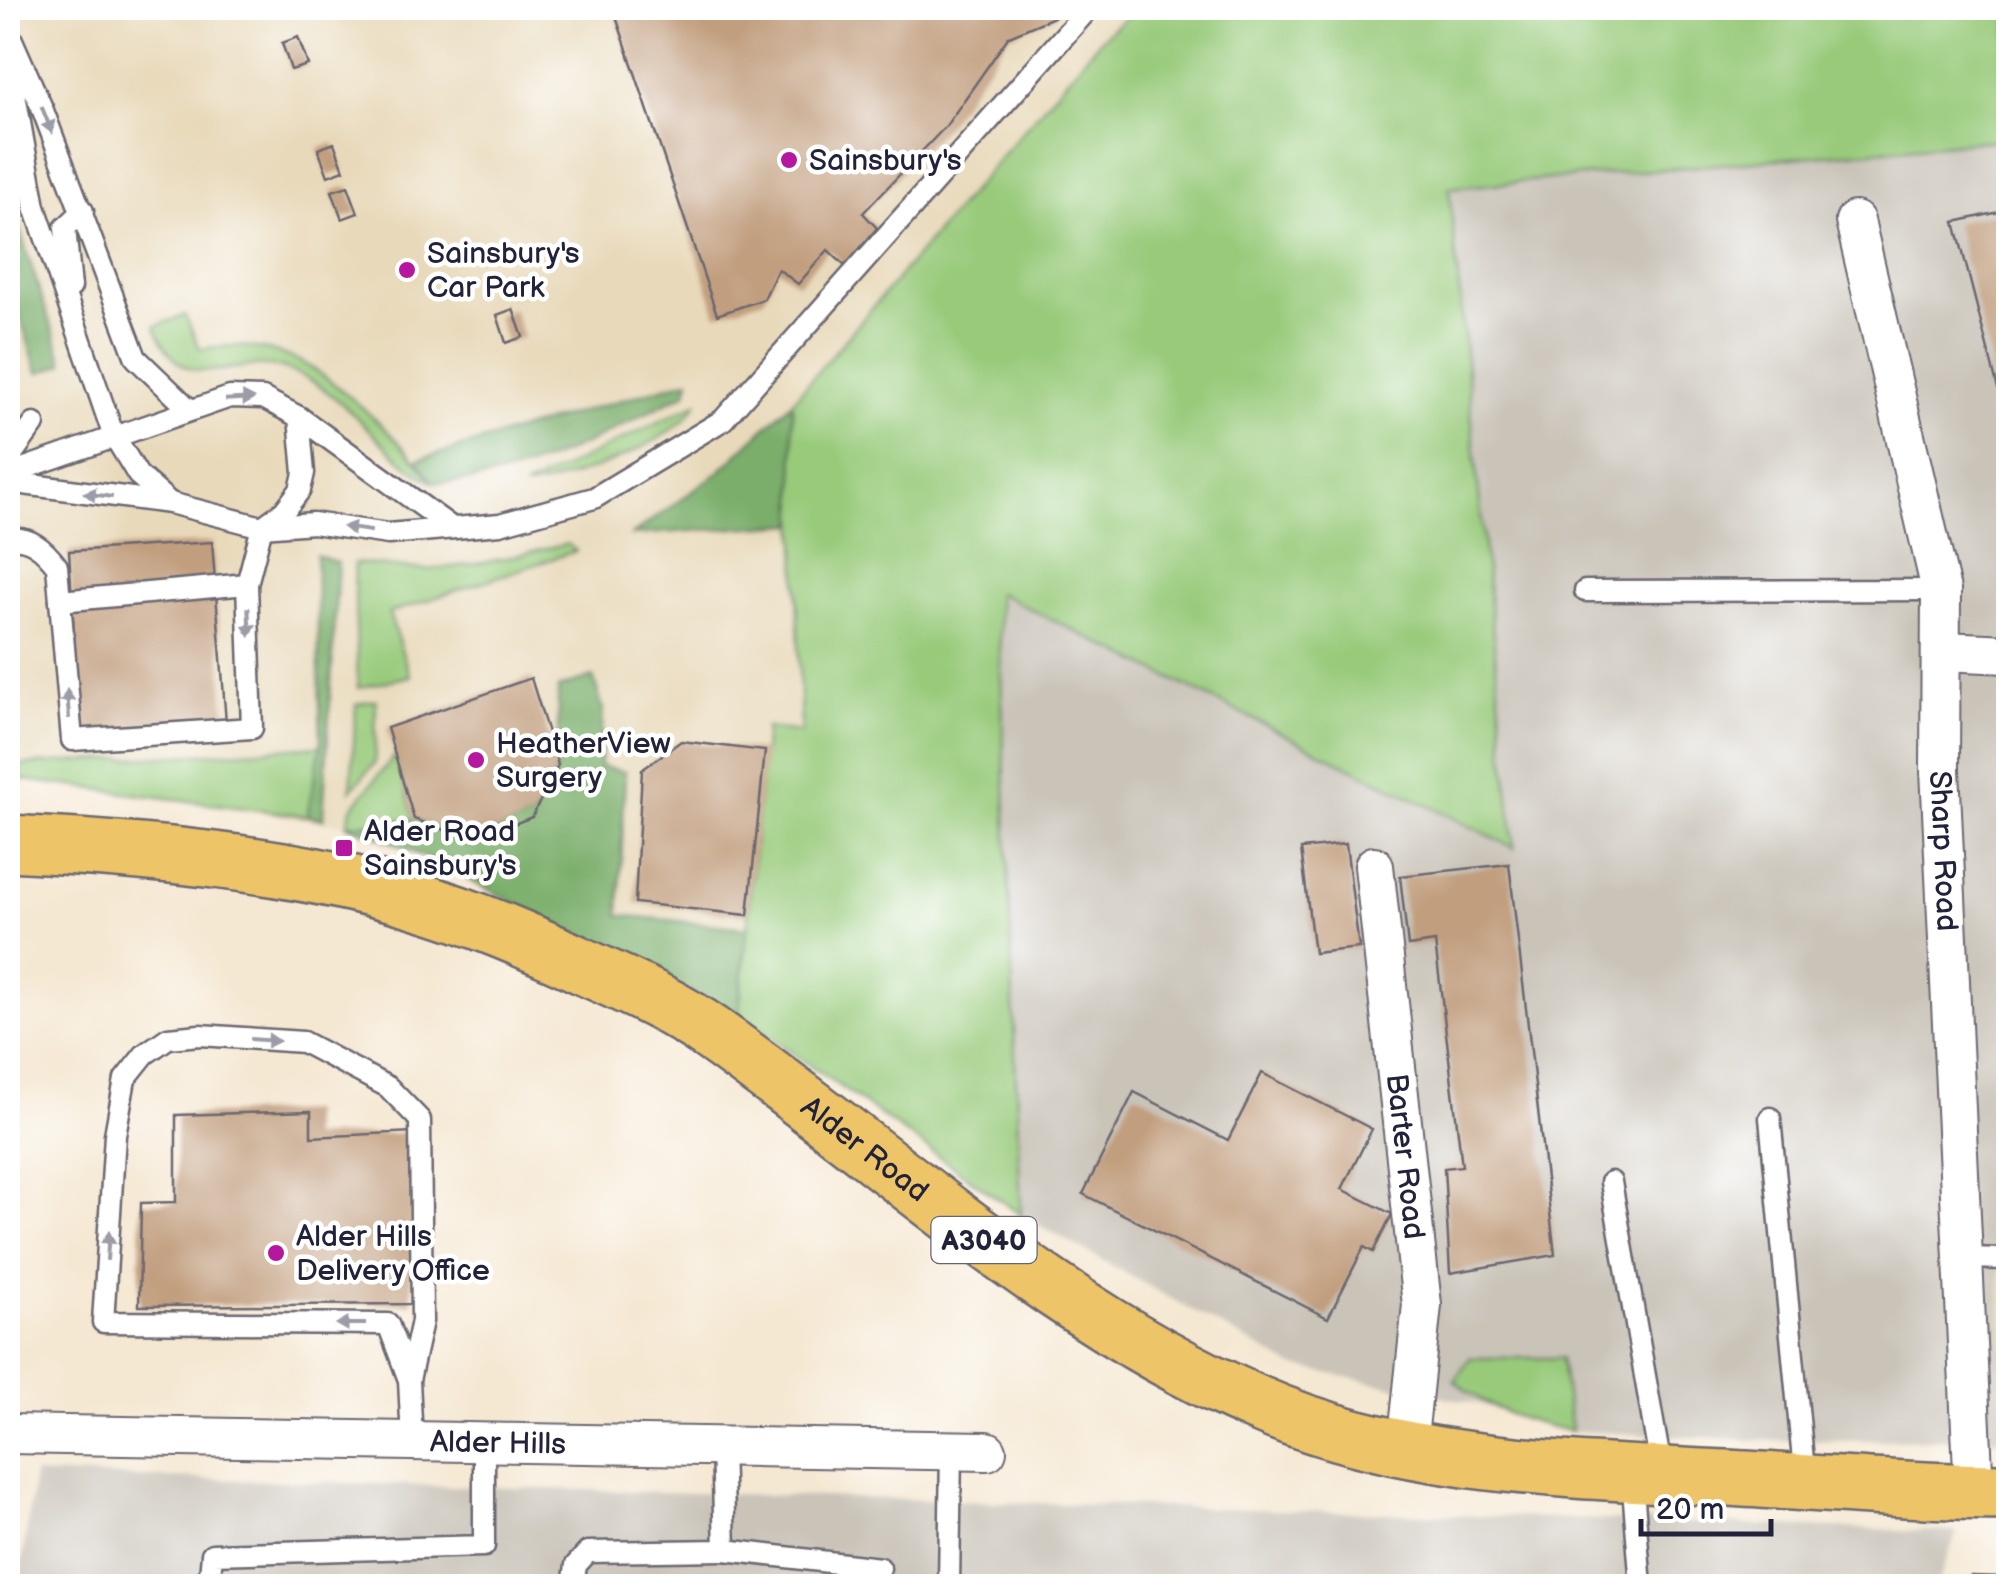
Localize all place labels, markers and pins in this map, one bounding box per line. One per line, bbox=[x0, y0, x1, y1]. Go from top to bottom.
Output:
place label: Sainsbury's bbox=[809, 143, 962, 179]
marker: Sainsbury's bbox=[778, 149, 800, 171]
place label: Sainsbury's Car Park bbox=[427, 236, 580, 306]
marker: Sainsbury's Car Park bbox=[396, 259, 418, 281]
place label: HeatherView Surgery bbox=[496, 726, 671, 796]
marker: HeatherView Surgery bbox=[465, 749, 487, 771]
place label: Alder Road Sainsbury's bbox=[364, 814, 517, 884]
marker: Alder Road Sainsbury's bbox=[333, 837, 355, 859]
place label: Alder Hills Delivery Office bbox=[296, 1219, 490, 1289]
marker: Alder Hills Delivery Office bbox=[265, 1242, 287, 1264]

